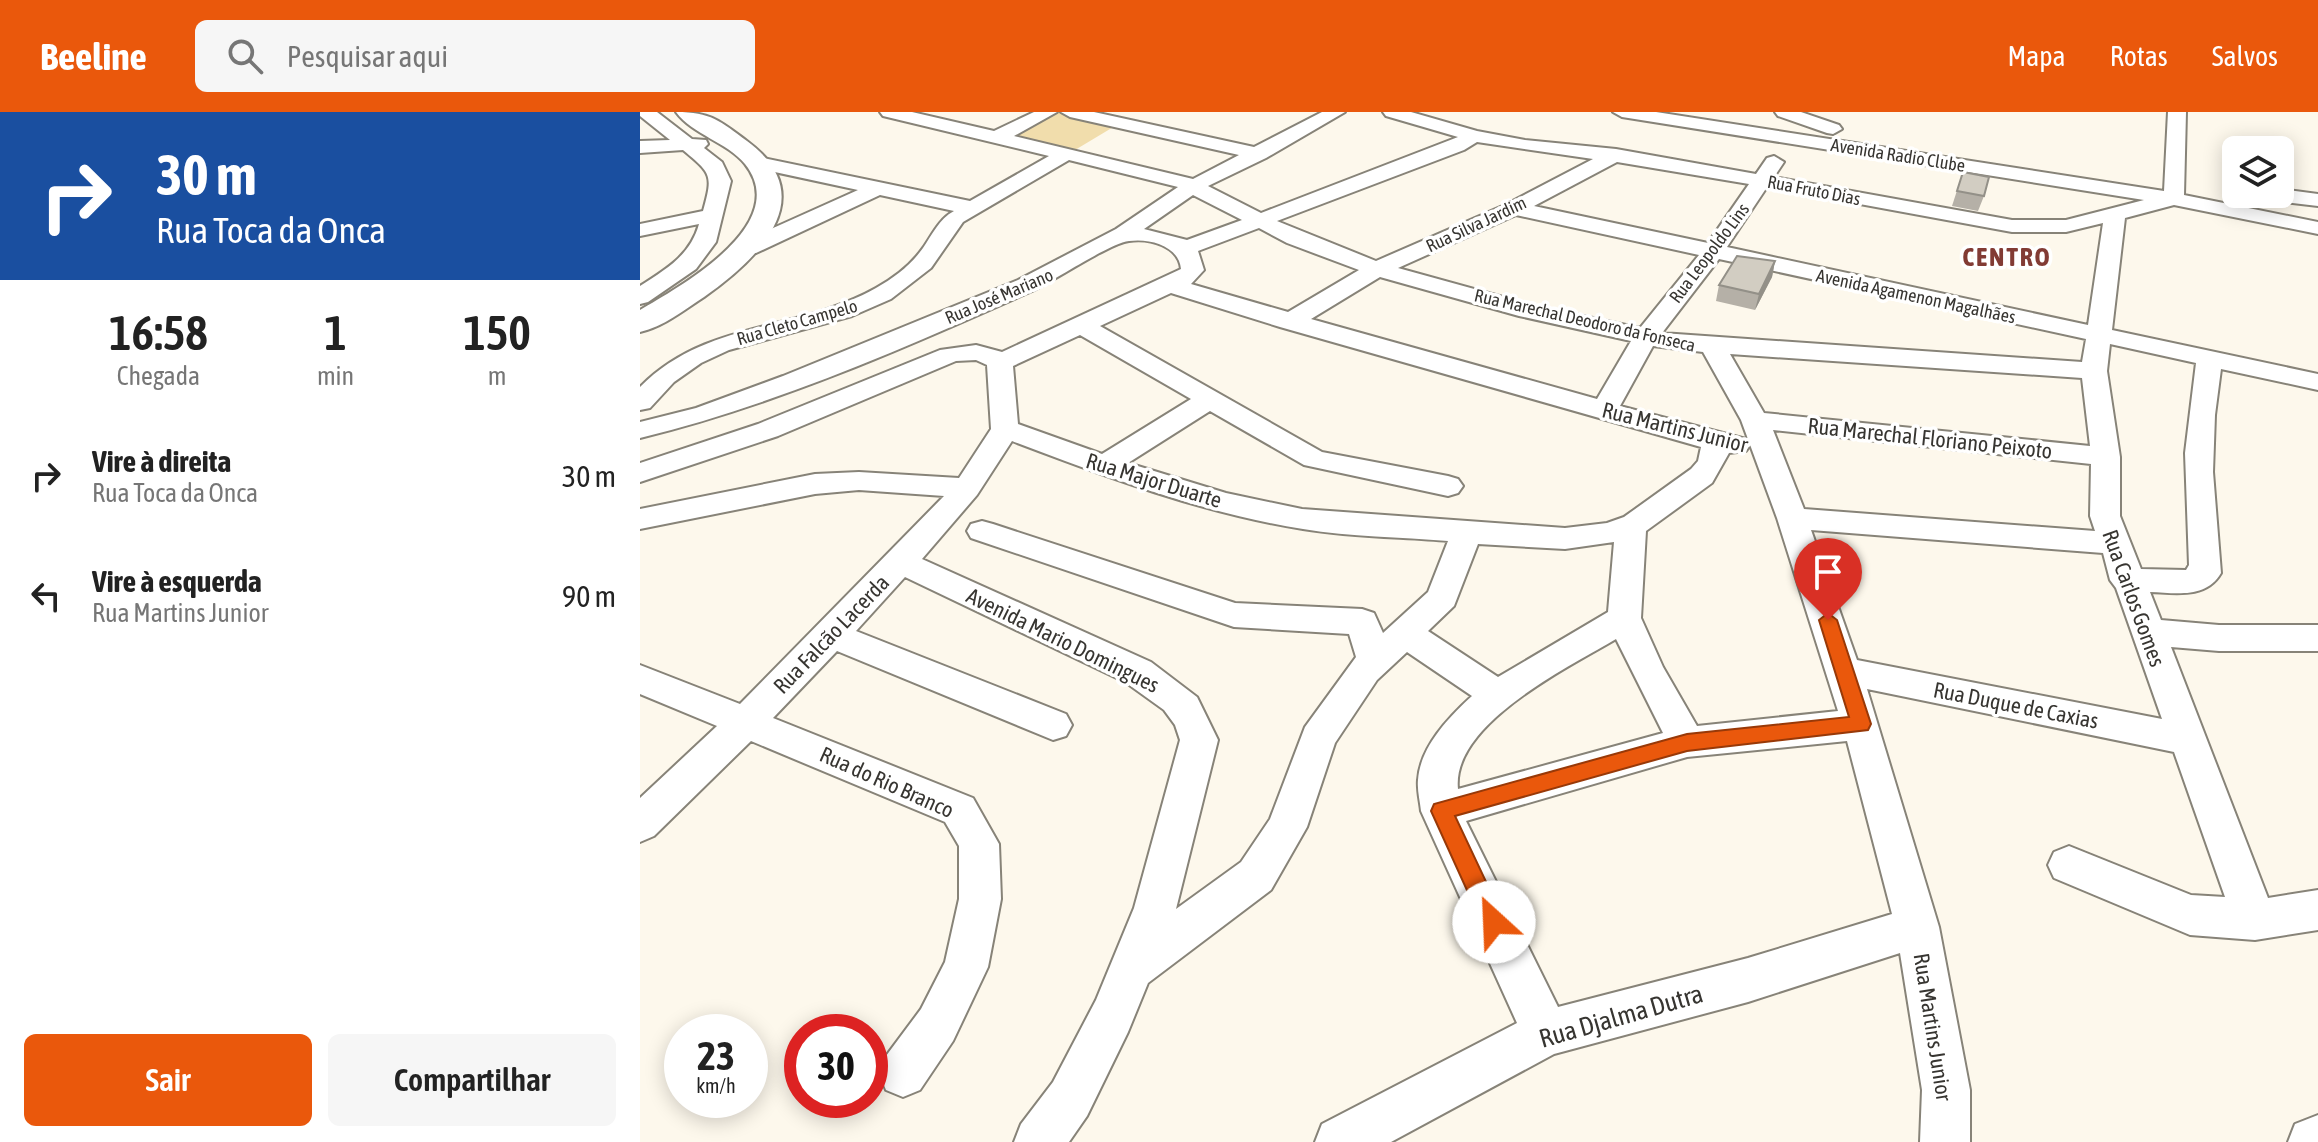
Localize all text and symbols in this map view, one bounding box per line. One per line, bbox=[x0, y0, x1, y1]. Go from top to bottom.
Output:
search box bbox=[195, 20, 755, 92]
icon: search bbox=[223, 34, 267, 78]
text: Beeline bbox=[40, 35, 147, 78]
text: Pesquisar aqui bbox=[287, 39, 448, 73]
text: Mapa bbox=[2008, 40, 2066, 72]
text: Rotas bbox=[2110, 40, 2168, 72]
text: Salvos bbox=[2212, 40, 2278, 72]
street label: Avenida Radio Clube bbox=[1829, 134, 1967, 176]
map controls bbox=[2222, 136, 2294, 208]
button: layers bbox=[2222, 136, 2294, 208]
text: 30 m bbox=[156, 143, 257, 207]
icon: right bbox=[24, 144, 128, 248]
street label: Rua Fruto Dias bbox=[1766, 171, 1862, 209]
street label: Rua Silva Jardim bbox=[1423, 192, 1529, 256]
street label: Rua Leopoldo Lins bbox=[1665, 199, 1753, 307]
text: Rua Toca da Onca bbox=[156, 209, 386, 251]
district label: CENTRO bbox=[1962, 242, 2052, 272]
street label: Rua José Mariano bbox=[942, 264, 1056, 328]
street label: Avenida Agamenon Magalhães bbox=[1814, 265, 2018, 327]
street label: Rua Marechal Deodoro da Fonseca bbox=[1472, 284, 1698, 356]
street label: Rua Cleto Campelo bbox=[734, 295, 860, 349]
text: 16:58 bbox=[109, 305, 208, 360]
text: 1 bbox=[324, 305, 347, 360]
text: 150 bbox=[463, 305, 531, 360]
text: Chegada bbox=[117, 361, 200, 391]
text: min bbox=[317, 361, 354, 391]
text: m bbox=[488, 361, 506, 391]
street label: Rua Martins Junior bbox=[1599, 396, 1751, 458]
street label: Rua Marechal Floriano Peixoto bbox=[1806, 412, 2054, 464]
text: Vire à direita bbox=[92, 444, 231, 478]
street label: Rua Major Duarte bbox=[1083, 447, 1225, 513]
icon: right bbox=[24, 454, 68, 498]
text: 30 m bbox=[562, 459, 616, 493]
text: Rua Toca da Onca bbox=[92, 478, 258, 508]
street label: Rua Carlos Gomes bbox=[2097, 526, 2171, 670]
pin bbox=[1794, 538, 1862, 620]
icon: arrive bbox=[1806, 550, 1850, 594]
text: Vire à esquerda bbox=[92, 564, 262, 598]
street label: Rua Falcão Lacerda bbox=[768, 569, 894, 699]
icon: left bbox=[24, 574, 68, 618]
text: 90 m bbox=[562, 579, 616, 613]
street label: Avenida Mario Domingues bbox=[962, 582, 1164, 698]
text: Rua Martins Junior bbox=[92, 598, 268, 628]
street label: Rua Duque de Caxias bbox=[1931, 676, 2101, 734]
street label: Rua do Rio Branco bbox=[816, 741, 958, 823]
position arrow bbox=[1452, 880, 1536, 964]
street label: Rua Martins Junior bbox=[1908, 951, 1958, 1103]
street label: Rua Djalma Dutra bbox=[1536, 978, 1706, 1054]
speed limit sign: 30 bbox=[784, 1014, 888, 1118]
text: 23 bbox=[697, 1033, 735, 1078]
button: Sair bbox=[24, 1034, 312, 1126]
button: Compartilhar bbox=[328, 1034, 616, 1126]
text: km/h bbox=[696, 1074, 736, 1097]

